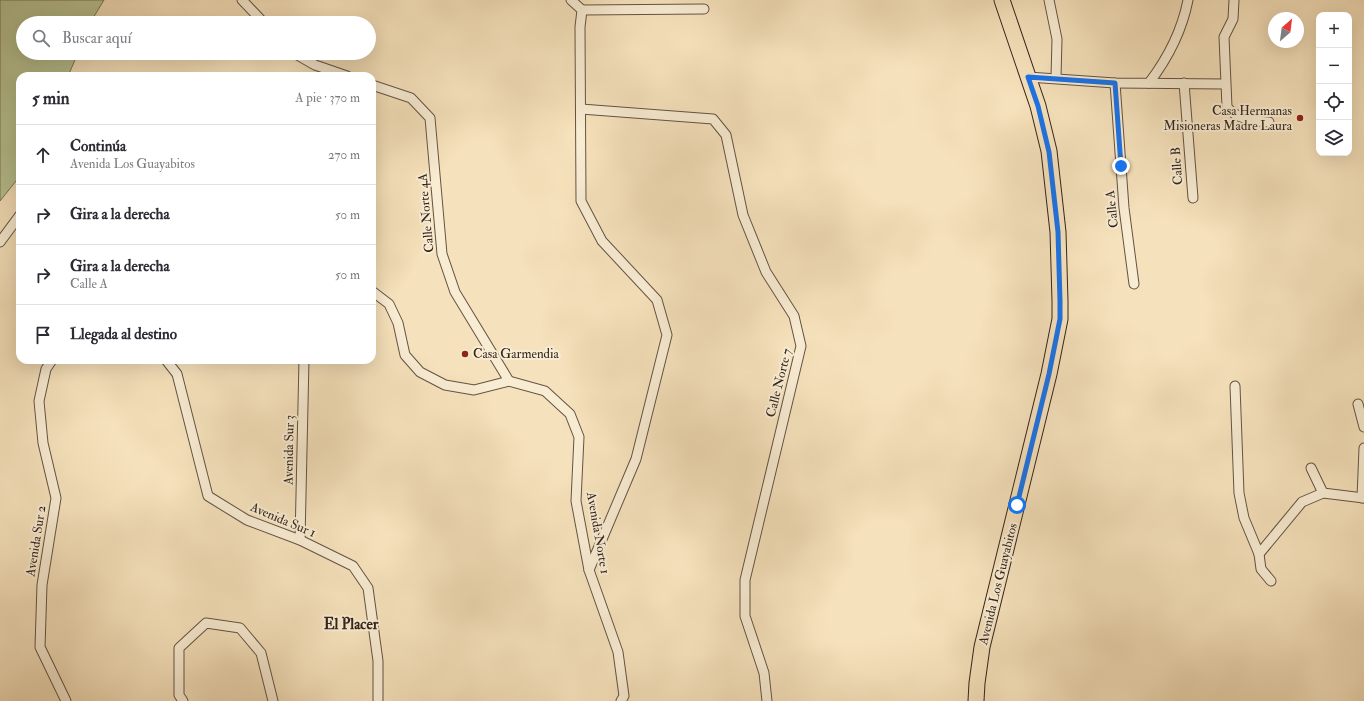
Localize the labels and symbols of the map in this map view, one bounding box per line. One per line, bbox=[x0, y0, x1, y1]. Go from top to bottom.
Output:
north arrow bbox=[1268, 12, 1304, 48]
place label: Casa Hermanas Misioneras Madre Laura bbox=[1163, 103, 1293, 134]
marker: Casa Hermanas Misioneras Madre Laura bbox=[1295, 113, 1305, 123]
street label: Calle B bbox=[1168, 146, 1186, 186]
route end bbox=[1112, 157, 1130, 175]
street label: Calle Norte 4A bbox=[414, 172, 437, 253]
street label: Calle A bbox=[1102, 189, 1122, 229]
place label: Casa Garmendia bbox=[473, 346, 559, 362]
street label: Calle Norte 7 bbox=[763, 347, 795, 419]
marker: Casa Garmendia bbox=[460, 349, 470, 359]
street label: Avenida Sur 3 bbox=[280, 415, 298, 486]
street label: Avenida Norte 1 bbox=[583, 490, 613, 576]
route start bbox=[1008, 496, 1026, 514]
street label: Avenida Sur 1 bbox=[247, 499, 318, 541]
street label: Avenida Sur 2 bbox=[22, 504, 50, 579]
street label: Avenida Los Guayabitos bbox=[975, 521, 1022, 648]
district label: El Placer bbox=[324, 615, 379, 634]

